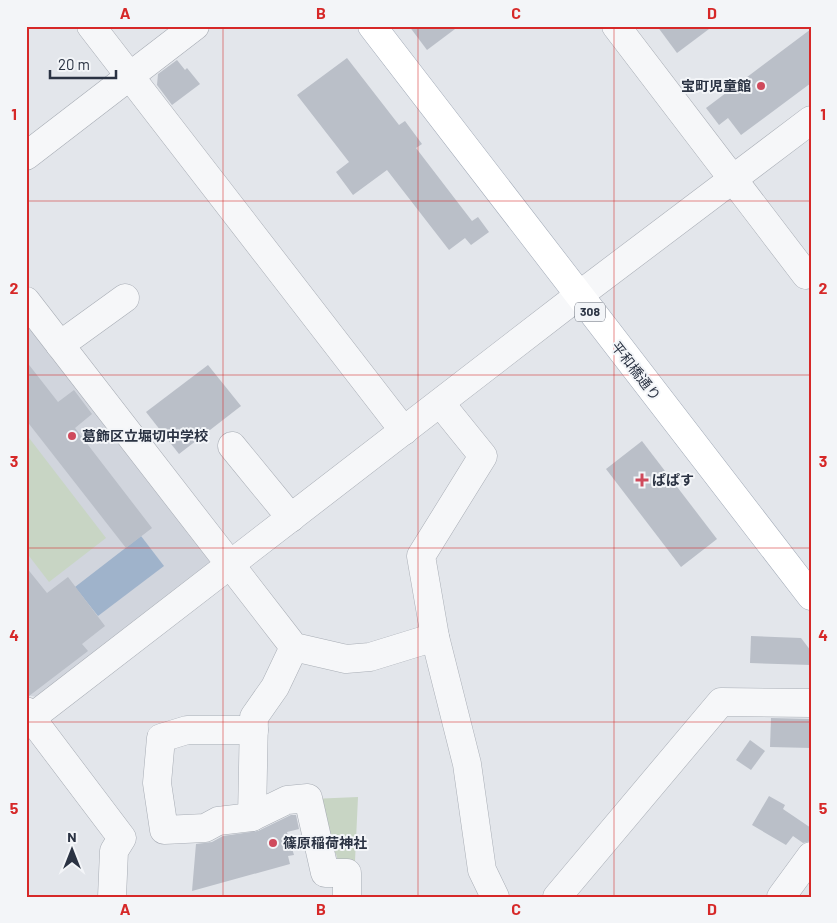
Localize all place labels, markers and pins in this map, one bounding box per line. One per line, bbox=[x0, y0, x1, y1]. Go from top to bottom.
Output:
place label: 宝町児童館 bbox=[681, 77, 751, 94]
marker: 宝町児童館 bbox=[755, 80, 767, 92]
place label: 葛飾区立堀切中学校 bbox=[82, 427, 208, 444]
marker: 葛飾区立堀切中学校 bbox=[66, 430, 78, 442]
place label: ぱぱす bbox=[652, 471, 694, 488]
marker: ぱぱす bbox=[636, 474, 648, 486]
place label: 篠原稲荷神社 bbox=[283, 834, 367, 851]
marker: 篠原稲荷神社 bbox=[267, 837, 279, 849]

